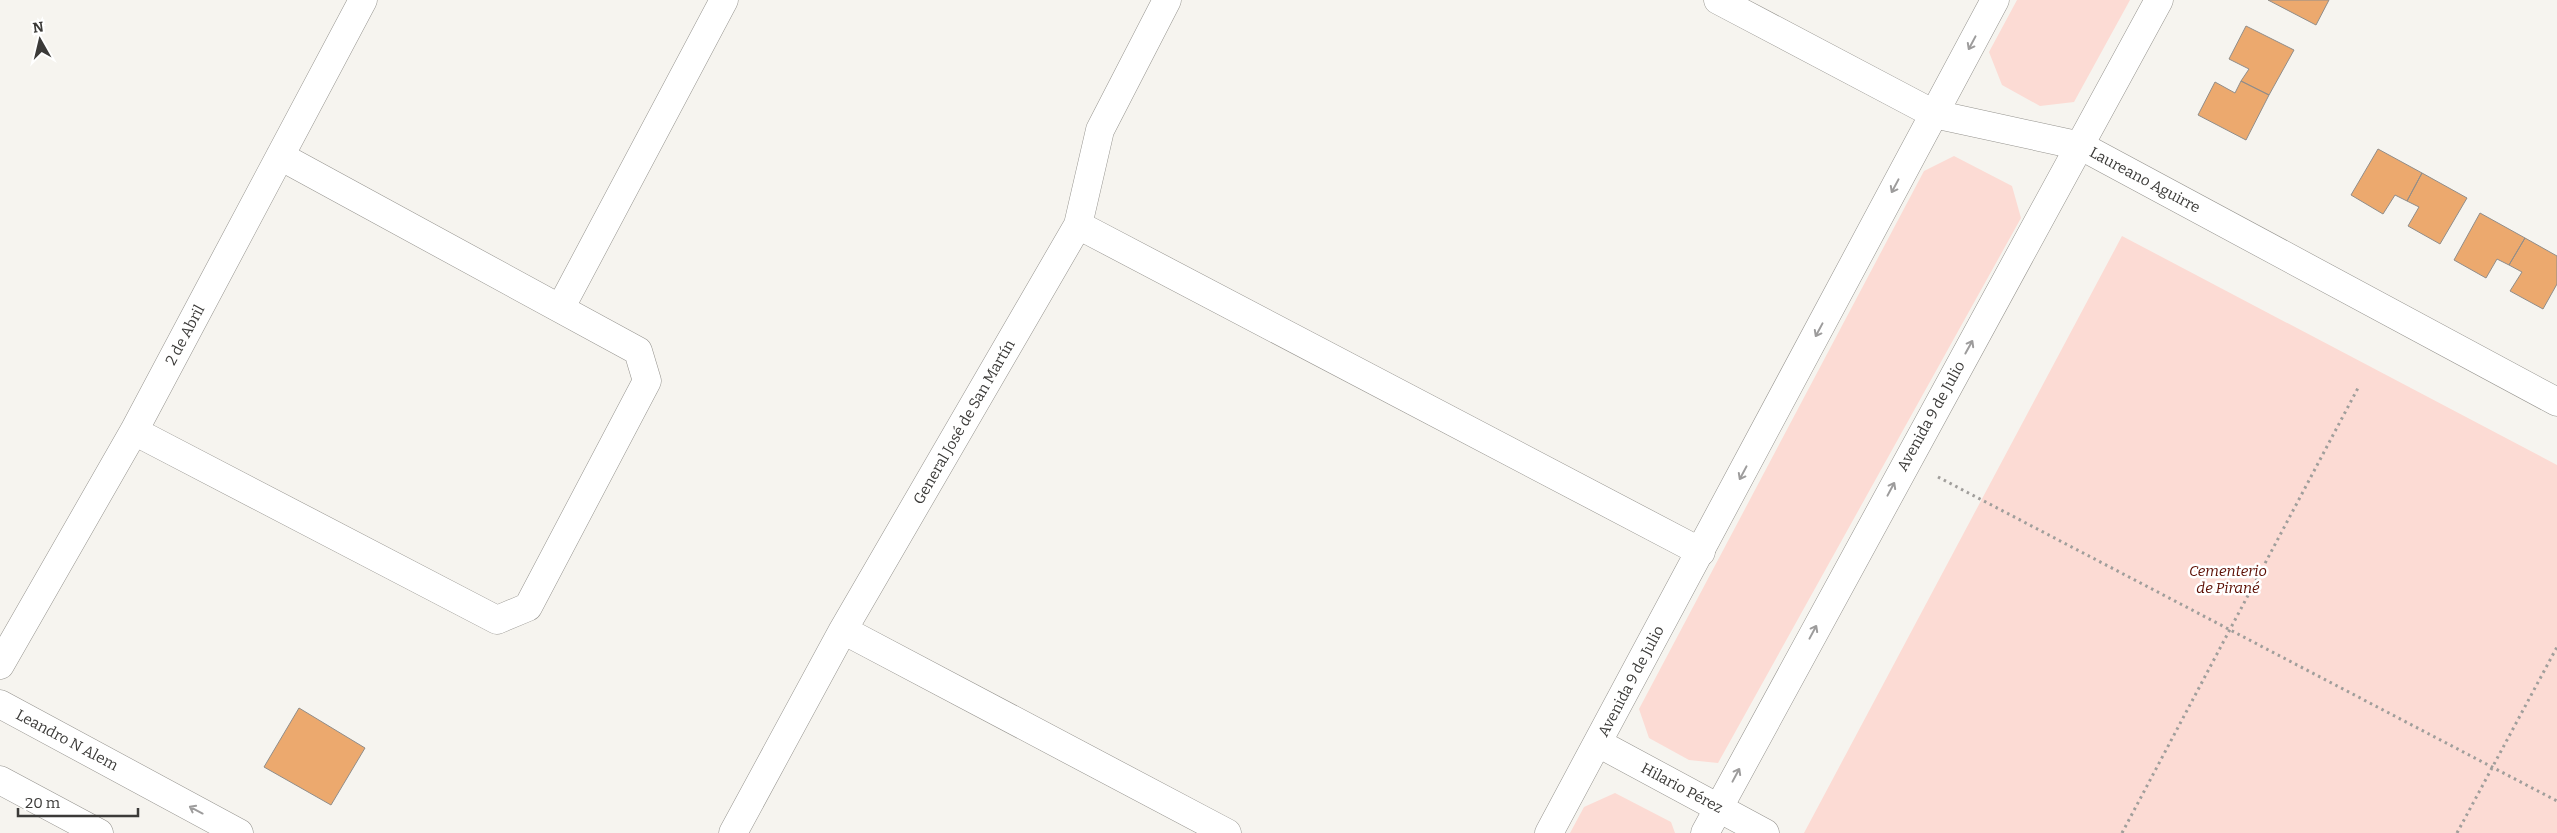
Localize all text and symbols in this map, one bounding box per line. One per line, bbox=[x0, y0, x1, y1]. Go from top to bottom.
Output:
north arrow bbox=[15, 15, 65, 65]
text: N bbox=[32, 18, 45, 37]
one-way arrow bbox=[1967, 35, 1976, 50]
street label: Laureano Aguirre bbox=[2087, 143, 2203, 217]
one-way arrow bbox=[1890, 178, 1899, 193]
street label: 2 de Abril bbox=[162, 302, 208, 368]
one-way arrow bbox=[1814, 322, 1824, 337]
street label: General José de San Martín bbox=[909, 336, 1019, 508]
one-way arrow bbox=[1965, 340, 1975, 354]
street label: Avenida 9 de Julio bbox=[1893, 358, 1969, 474]
one-way arrow bbox=[1737, 465, 1747, 480]
one-way arrow bbox=[1887, 482, 1896, 497]
park label: Cementerio de Pirané bbox=[2189, 562, 2267, 597]
street label: Avenida 9 de Julio bbox=[1594, 622, 1668, 740]
one-way arrow bbox=[1809, 625, 1819, 640]
street label: Leandro N Alem bbox=[13, 706, 122, 775]
street label: Hilario Pérez bbox=[1638, 759, 1726, 817]
one-way arrow bbox=[1731, 767, 1741, 782]
scale bar bbox=[18, 786, 138, 818]
text: 20 m bbox=[25, 794, 61, 812]
one-way arrow bbox=[189, 805, 204, 814]

